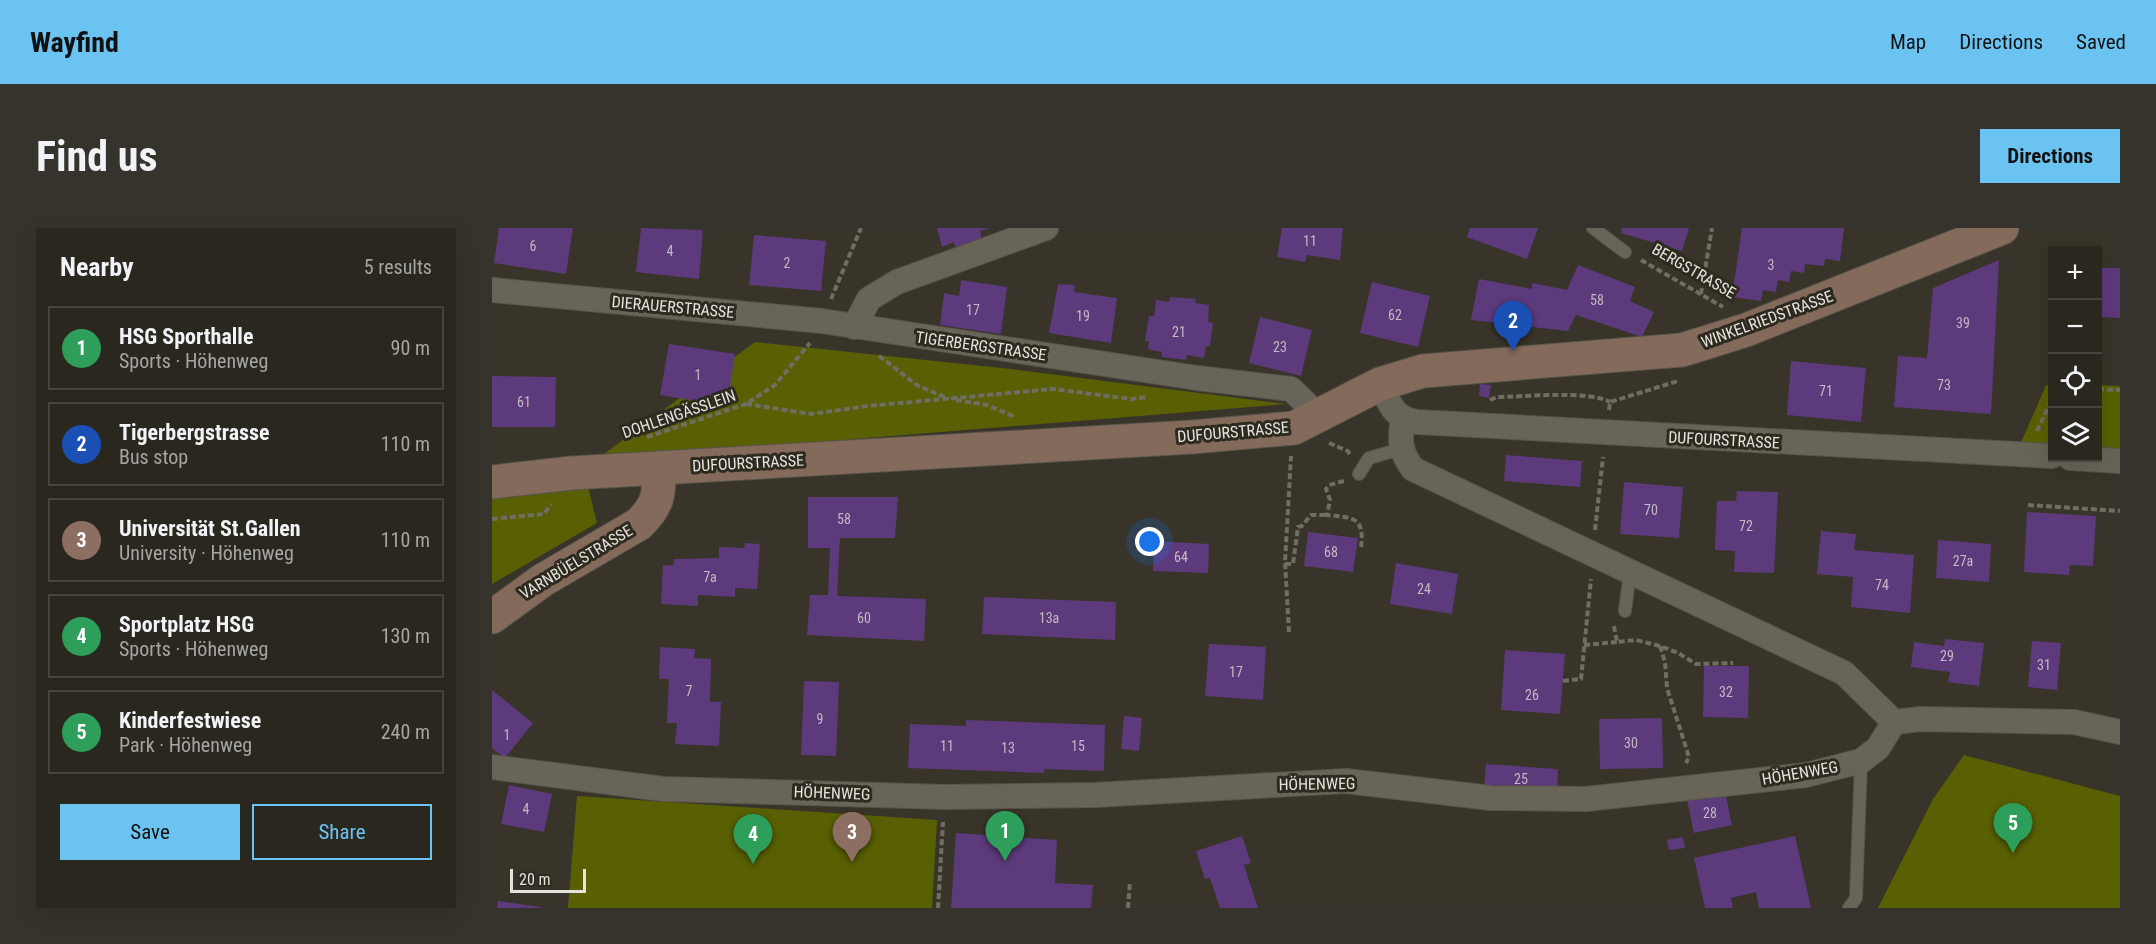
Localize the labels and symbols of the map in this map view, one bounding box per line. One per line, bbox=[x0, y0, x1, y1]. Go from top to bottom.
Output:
house number: 11 bbox=[1303, 233, 1317, 249]
house number: 6 bbox=[530, 238, 537, 254]
street label: BERGSTRASSE bbox=[1649, 239, 1739, 303]
house number: 4 bbox=[667, 243, 674, 259]
house number: 2 bbox=[784, 255, 791, 271]
house number: 3 bbox=[1768, 257, 1774, 273]
street label: WINKELRIEDSTRASSE bbox=[1699, 286, 1836, 352]
street label: DIERAUERSTRASSE bbox=[611, 292, 735, 322]
house number: 58 bbox=[1590, 292, 1604, 308]
house number: 17 bbox=[966, 302, 980, 318]
pin: 2 bbox=[1494, 302, 1532, 351]
house number: 62 bbox=[1388, 307, 1402, 323]
house number: 19 bbox=[1076, 308, 1090, 324]
house number: 39 bbox=[1956, 315, 1970, 331]
house number: 21 bbox=[1172, 324, 1186, 340]
street label: TIGERBERGSTRASSE bbox=[914, 327, 1048, 365]
house number: 23 bbox=[1273, 339, 1287, 355]
house number: 1 bbox=[695, 367, 701, 383]
house number: 73 bbox=[1937, 377, 1951, 393]
house number: 71 bbox=[1819, 383, 1833, 399]
street label: DOHLENGÄSSLEIN bbox=[620, 386, 738, 442]
house number: 61 bbox=[517, 394, 531, 410]
street label: DUFOURSTRASSE bbox=[1176, 418, 1290, 446]
street label: DUFOURSTRASSE bbox=[1668, 428, 1780, 452]
street label: DUFOURSTRASSE bbox=[692, 451, 804, 475]
house number: 70 bbox=[1644, 502, 1658, 518]
house number: 58 bbox=[837, 511, 851, 527]
house number: 72 bbox=[1739, 518, 1753, 534]
street label: VARNBÜELSTRASSE bbox=[516, 521, 636, 603]
your location bbox=[1135, 527, 1164, 556]
house number: 68 bbox=[1324, 544, 1338, 560]
house number: 64 bbox=[1174, 549, 1188, 565]
house number: 27a bbox=[1953, 553, 1973, 569]
house number: 7a bbox=[703, 569, 717, 585]
house number: 74 bbox=[1875, 577, 1889, 593]
house number: 24 bbox=[1417, 581, 1431, 597]
house number: 60 bbox=[857, 610, 871, 626]
house number: 13a bbox=[1039, 610, 1059, 626]
house number: 29 bbox=[1940, 648, 1954, 664]
house number: 31 bbox=[2037, 657, 2051, 673]
house number: 17 bbox=[1229, 664, 1243, 680]
house number: 7 bbox=[686, 683, 693, 699]
house number: 32 bbox=[1719, 684, 1733, 700]
house number: 26 bbox=[1525, 687, 1539, 703]
house number: 9 bbox=[817, 711, 823, 727]
house number: 1 bbox=[504, 727, 510, 743]
house number: 30 bbox=[1624, 735, 1638, 751]
house number: 11 bbox=[940, 738, 954, 754]
house number: 15 bbox=[1071, 738, 1085, 754]
house number: 13 bbox=[1001, 740, 1015, 756]
street label: HÖHENWEG bbox=[1760, 757, 1840, 789]
house number: 25 bbox=[1514, 771, 1528, 787]
street label: HÖHENWEG bbox=[1278, 774, 1356, 794]
street label: HÖHENWEG bbox=[793, 782, 871, 804]
house number: 4 bbox=[523, 801, 530, 817]
pin: 5 bbox=[1994, 804, 2032, 853]
house number: 28 bbox=[1703, 805, 1717, 821]
pin: 3 bbox=[832, 812, 872, 862]
pin: 1 bbox=[986, 812, 1024, 861]
pin: 4 bbox=[734, 814, 772, 864]
scale bar bbox=[510, 866, 586, 894]

